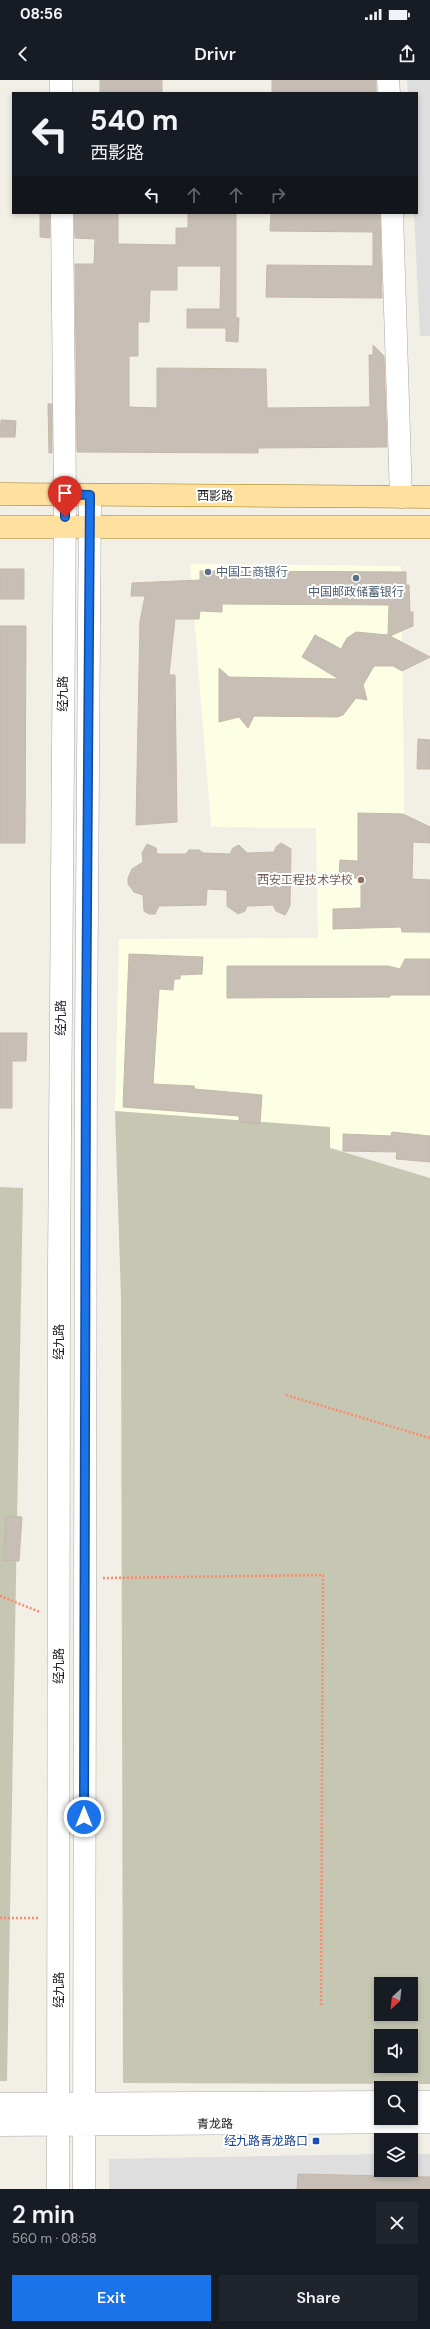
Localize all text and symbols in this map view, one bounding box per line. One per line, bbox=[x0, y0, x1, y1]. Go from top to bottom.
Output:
text: 08:56 bbox=[20, 4, 63, 24]
text: Drivr bbox=[194, 42, 236, 66]
icon: back bbox=[12, 43, 34, 65]
icon: share bbox=[396, 43, 418, 65]
text: 540 m bbox=[90, 102, 178, 139]
icon: left bbox=[24, 108, 76, 160]
text: 西影路 bbox=[90, 141, 144, 165]
icon: left bbox=[141, 184, 163, 206]
icon: ahead bbox=[183, 184, 205, 206]
icon: ahead bbox=[225, 184, 247, 206]
icon: right bbox=[267, 184, 289, 206]
pin bbox=[48, 476, 82, 517]
icon: arrive bbox=[54, 482, 76, 504]
street label: 西影路 bbox=[197, 488, 233, 504]
place label: 中国工商银行 bbox=[216, 564, 288, 580]
marker: 中国工商银行 bbox=[203, 567, 213, 577]
marker: 中国邮政储蓄银行 bbox=[351, 573, 361, 583]
place label: 中国邮政储蓄银行 bbox=[308, 584, 404, 600]
street label: 经九路 bbox=[55, 676, 71, 712]
place label: 西安工程技术学校 bbox=[257, 872, 353, 888]
marker: 西安工程技术学校 bbox=[356, 875, 366, 885]
street label: 经九路 bbox=[53, 1000, 69, 1036]
street label: 经九路 bbox=[51, 1324, 67, 1360]
street label: 经九路 bbox=[51, 1648, 67, 1684]
position arrow bbox=[63, 1796, 105, 1838]
street label: 经九路 bbox=[51, 1972, 67, 2008]
north arrow bbox=[374, 1977, 418, 2021]
map controls bbox=[374, 1977, 418, 2177]
button: sound bbox=[374, 2029, 418, 2073]
button: search bbox=[374, 2081, 418, 2125]
street label: 青龙路 bbox=[197, 2116, 233, 2132]
place label: 经九路青龙路口 bbox=[224, 2133, 308, 2149]
button: layers bbox=[374, 2133, 418, 2177]
marker: 经九路青龙路口 bbox=[311, 2136, 321, 2146]
text: 2 min bbox=[12, 2199, 75, 2230]
button: close bbox=[376, 2202, 418, 2244]
text: 560 m · 08:58 bbox=[12, 2230, 97, 2247]
button: Exit bbox=[12, 2275, 211, 2321]
button: Share bbox=[219, 2275, 418, 2321]

